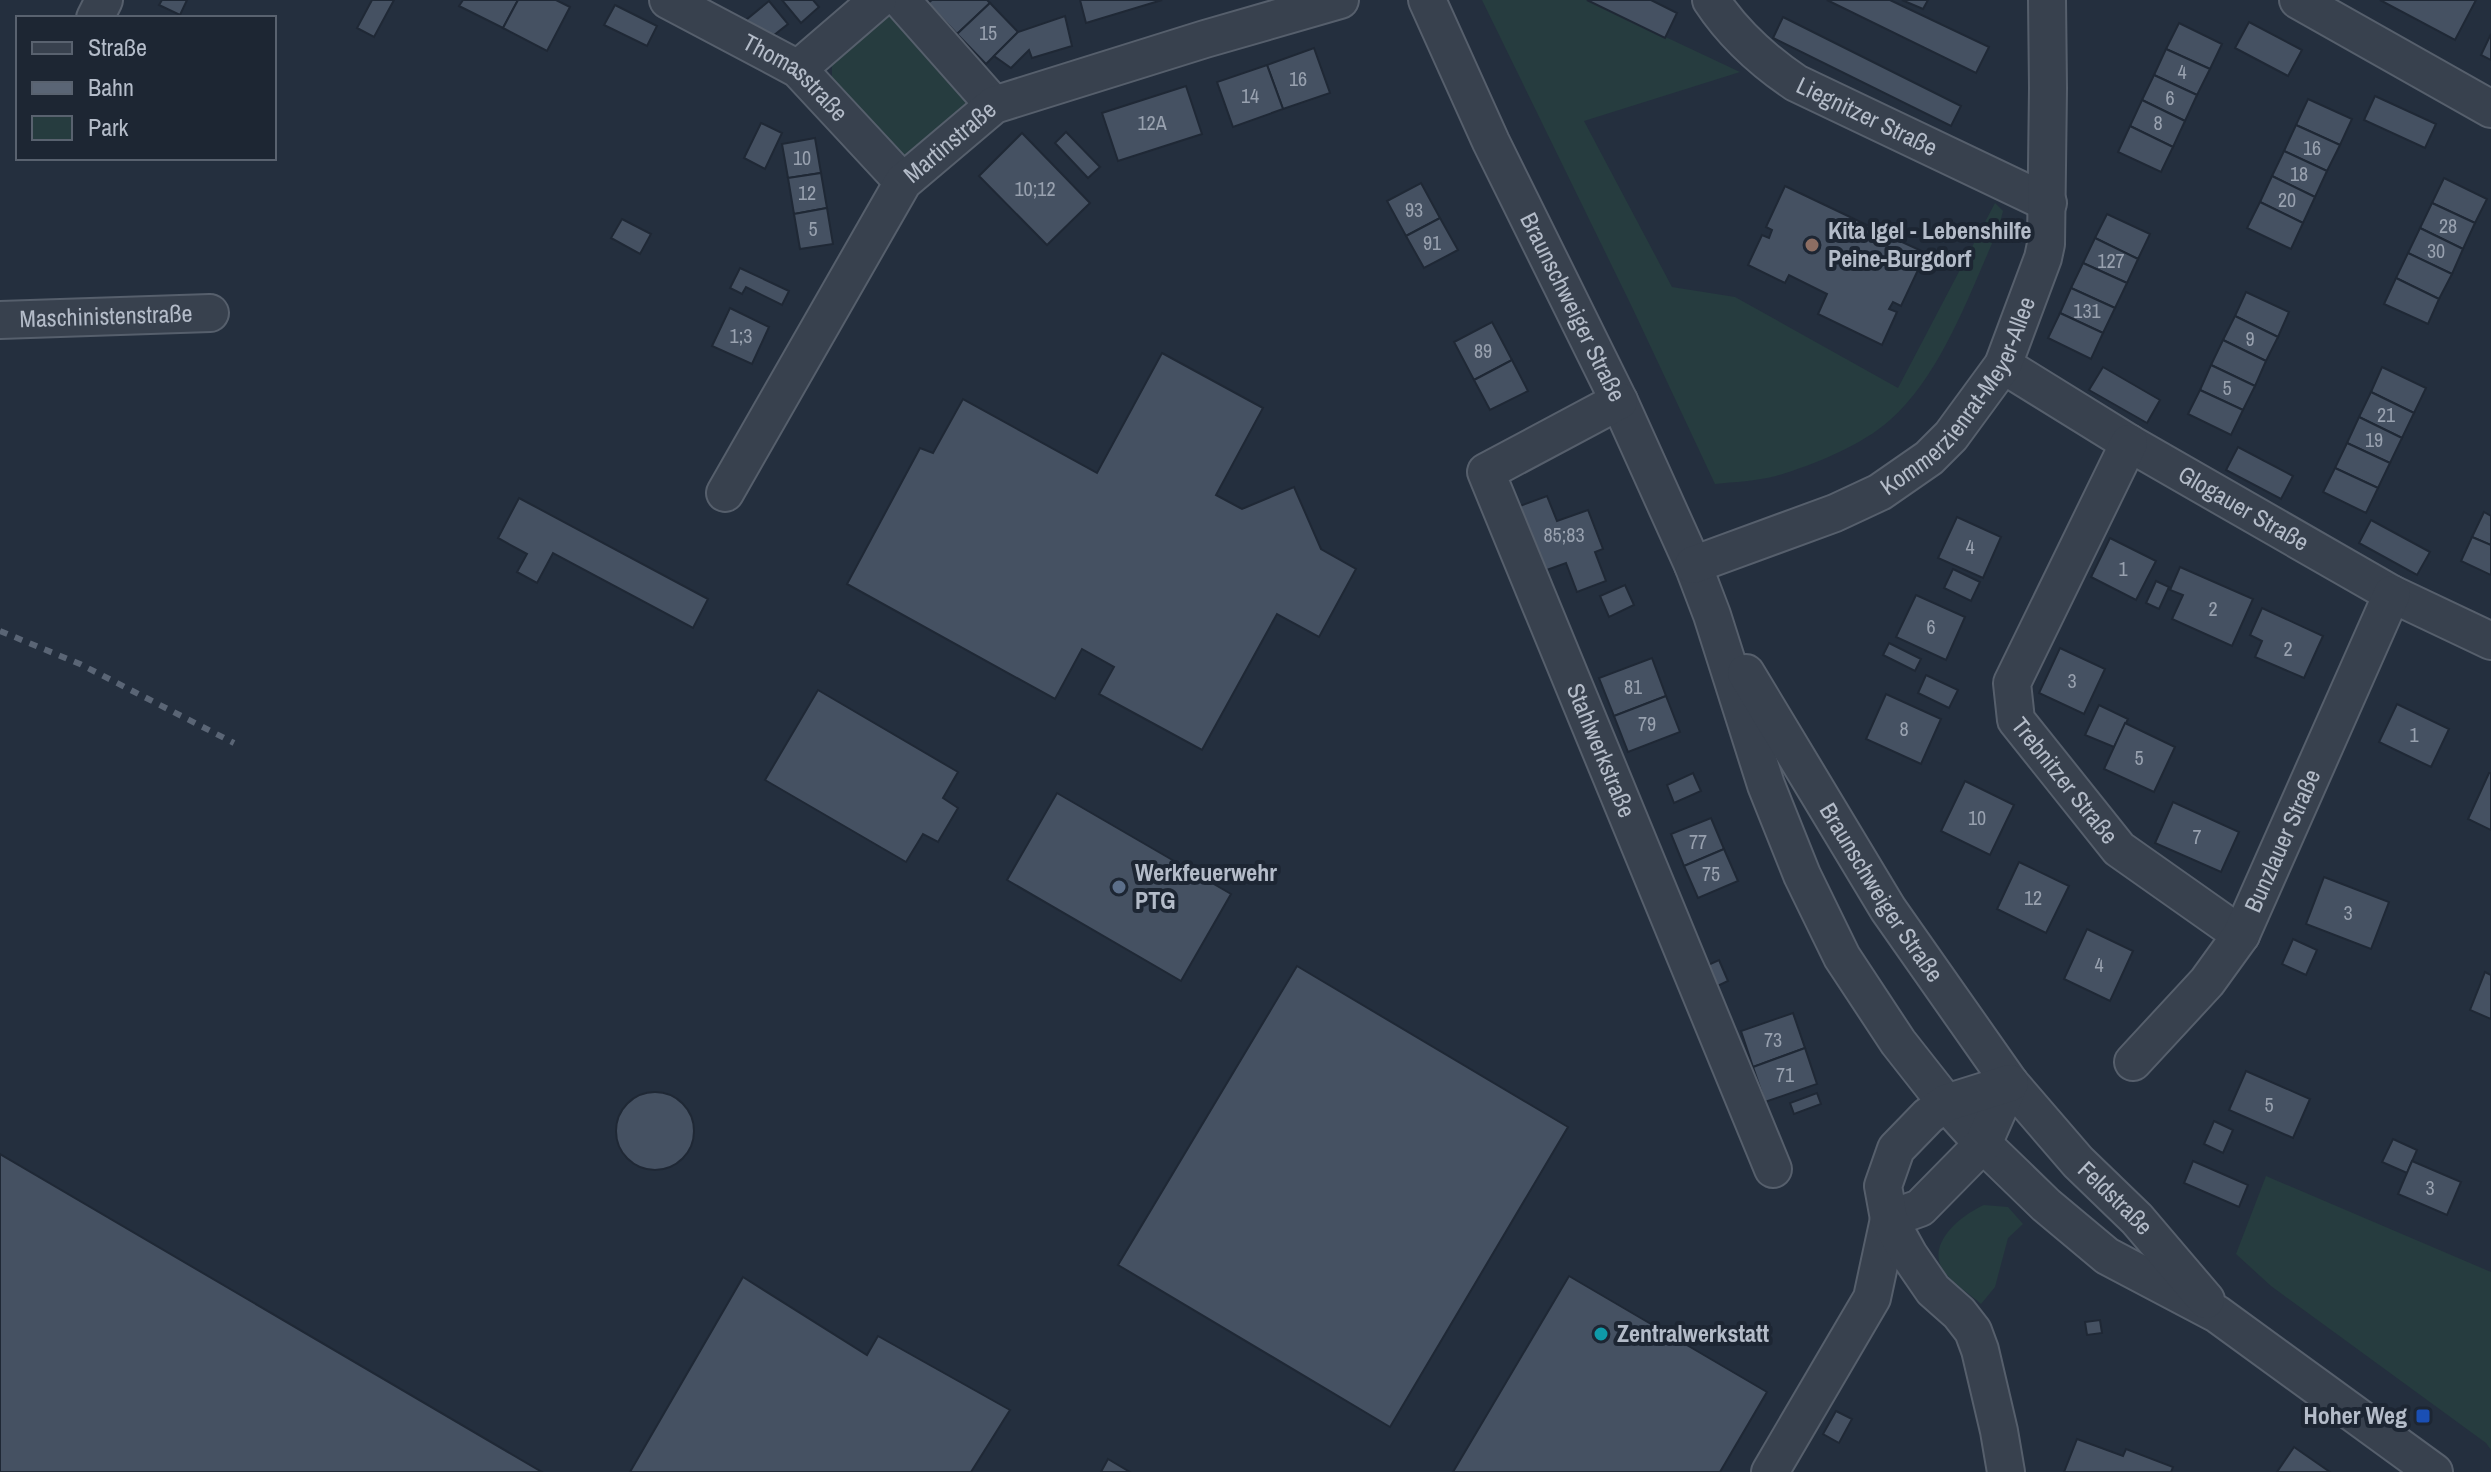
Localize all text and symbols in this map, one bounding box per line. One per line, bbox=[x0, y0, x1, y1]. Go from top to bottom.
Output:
legend bbox=[16, 16, 276, 160]
house number: 15 bbox=[979, 19, 997, 46]
street label: Thomasstraße bbox=[737, 26, 856, 128]
text: Straße bbox=[88, 31, 147, 63]
house number: 4 bbox=[2177, 58, 2187, 85]
house number: 16 bbox=[1289, 65, 1307, 92]
street label: Liegnitzer Straße bbox=[1792, 69, 1943, 163]
text: Bahn bbox=[88, 71, 134, 103]
house number: 14 bbox=[1241, 82, 1259, 109]
house number: 6 bbox=[2165, 84, 2175, 111]
street label: Martinstraße bbox=[896, 93, 1002, 190]
house number: 12A bbox=[1137, 109, 1167, 136]
house number: 8 bbox=[2153, 109, 2163, 136]
text: Park bbox=[88, 111, 129, 143]
house number: 16 bbox=[2303, 134, 2321, 161]
house number: 10 bbox=[793, 144, 811, 171]
house number: 18 bbox=[2290, 160, 2308, 187]
house number: 10;12 bbox=[1014, 175, 1056, 202]
house number: 12 bbox=[798, 179, 816, 206]
house number: 20 bbox=[2278, 186, 2296, 213]
house number: 93 bbox=[1405, 196, 1423, 223]
street label: Braunschweiger Straße bbox=[1513, 207, 1634, 407]
house number: 28 bbox=[2439, 212, 2457, 239]
place label: Kita Igel - Lebenshilfe Peine-Burgdorf bbox=[1828, 214, 2031, 274]
house number: 5 bbox=[808, 215, 818, 242]
house number: 91 bbox=[1423, 229, 1441, 256]
marker: Kita Igel - Lebenshilfe Peine-Burgdorf bbox=[1803, 236, 1821, 254]
house number: 30 bbox=[2427, 237, 2445, 264]
house number: 127 bbox=[2097, 247, 2125, 274]
street label: Kommerzienrat-Meyer-Allee bbox=[1874, 292, 2042, 502]
street label: Maschinistenstraße bbox=[19, 297, 193, 334]
house number: 131 bbox=[2073, 297, 2101, 324]
house number: 1;3 bbox=[730, 322, 752, 349]
house number: 9 bbox=[2245, 325, 2255, 352]
house number: 89 bbox=[1474, 337, 1492, 364]
house number: 5 bbox=[2222, 374, 2232, 401]
house number: 21 bbox=[2377, 401, 2395, 428]
house number: 19 bbox=[2365, 426, 2383, 453]
street label: Glogauer Straße bbox=[2173, 458, 2315, 558]
house number: 85;83 bbox=[1543, 521, 1585, 548]
house number: 4 bbox=[1965, 533, 1975, 560]
house number: 1 bbox=[2118, 555, 2128, 582]
house number: 2 bbox=[2208, 595, 2218, 622]
house number: 6 bbox=[1926, 613, 1936, 640]
house number: 2 bbox=[2283, 635, 2293, 662]
house number: 3 bbox=[2067, 667, 2077, 694]
house number: 81 bbox=[1624, 673, 1642, 700]
street label: Stahlwerkstraße bbox=[1560, 678, 1644, 822]
house number: 79 bbox=[1638, 710, 1656, 737]
street label: Trebnitzer Straße bbox=[2005, 710, 2126, 850]
house number: 8 bbox=[1899, 715, 1909, 742]
house number: 1 bbox=[2409, 721, 2419, 748]
house number: 5 bbox=[2134, 744, 2144, 771]
street label: Bunzlauer Straße bbox=[2236, 764, 2327, 917]
street label: Braunschweiger Straße bbox=[1813, 797, 1951, 988]
house number: 10 bbox=[1968, 804, 1986, 831]
house number: 7 bbox=[2192, 823, 2202, 850]
house number: 77 bbox=[1689, 828, 1707, 855]
place label: Werkfeuerwehr PTG bbox=[1135, 856, 1277, 916]
house number: 75 bbox=[1702, 860, 1720, 887]
marker: Werkfeuerwehr PTG bbox=[1110, 878, 1128, 896]
house number: 12 bbox=[2024, 884, 2042, 911]
house number: 3 bbox=[2343, 899, 2353, 926]
house number: 4 bbox=[2094, 951, 2104, 978]
house number: 73 bbox=[1764, 1026, 1782, 1053]
house number: 71 bbox=[1776, 1061, 1794, 1088]
house number: 5 bbox=[2264, 1091, 2274, 1118]
street label: Feldstraße bbox=[2071, 1153, 2161, 1241]
house number: 3 bbox=[2425, 1174, 2435, 1201]
place label: Zentralwerkstatt bbox=[1617, 1317, 1769, 1349]
marker: Zentralwerkstatt bbox=[1592, 1325, 1610, 1343]
place label: Hoher Weg bbox=[2303, 1399, 2407, 1431]
marker: Hoher Weg bbox=[2414, 1407, 2432, 1425]

